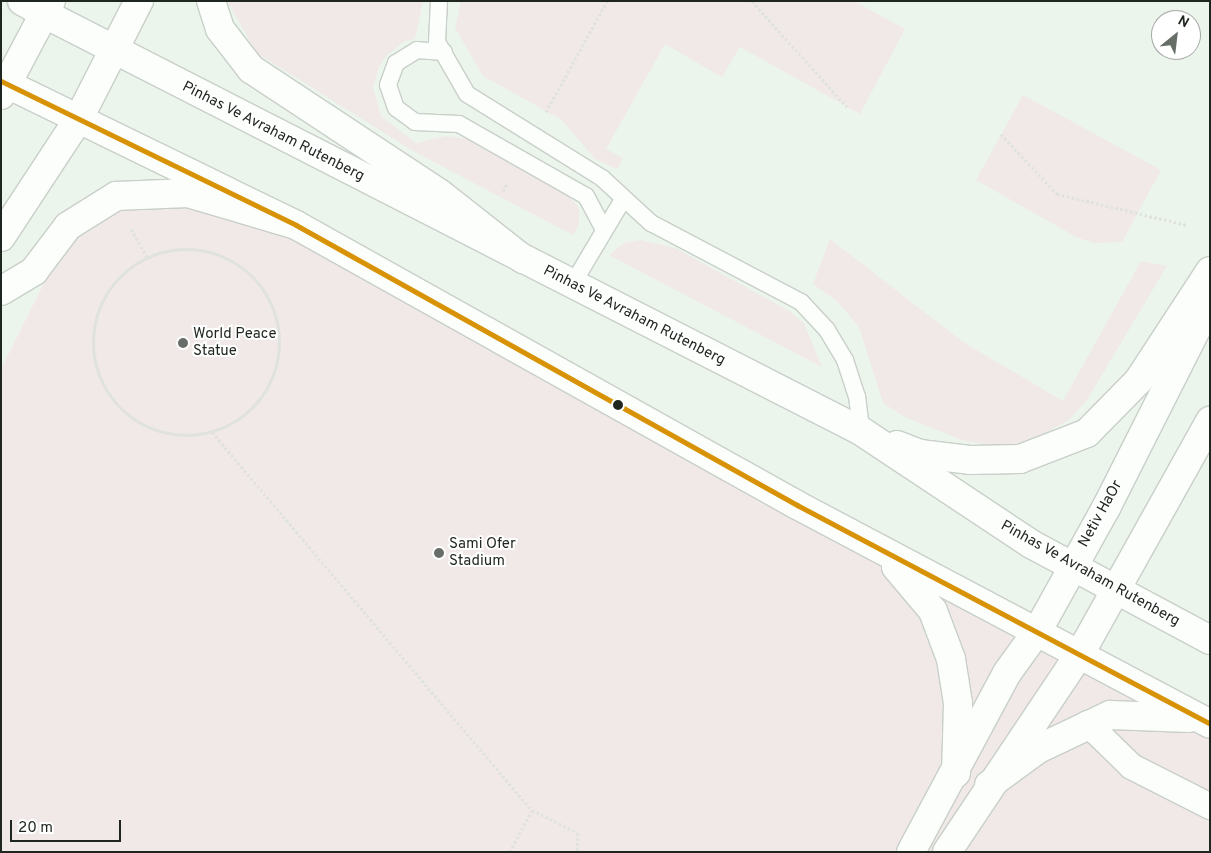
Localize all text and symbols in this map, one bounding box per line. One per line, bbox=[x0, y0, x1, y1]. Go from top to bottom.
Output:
north arrow bbox=[1151, 10, 1201, 60]
text: N bbox=[1175, 12, 1192, 32]
street label: Pinhas Ve Avraham Rutenberg bbox=[178, 78, 368, 186]
street label: Pinhas Ve Avraham Rutenberg bbox=[539, 262, 729, 370]
place label: World Peace Statue bbox=[193, 325, 277, 360]
marker: World Peace Statue bbox=[177, 337, 189, 349]
unlabelled marker bbox=[613, 400, 623, 410]
street label: Netiv HaOr bbox=[1075, 477, 1127, 551]
street label: Pinhas Ve Avraham Rutenberg bbox=[997, 517, 1183, 631]
place label: Sami Ofer Stadium bbox=[449, 535, 516, 570]
marker: Sami Ofer Stadium bbox=[433, 547, 445, 559]
scale bar bbox=[12, 810, 124, 842]
text: 20 m bbox=[18, 819, 53, 838]

